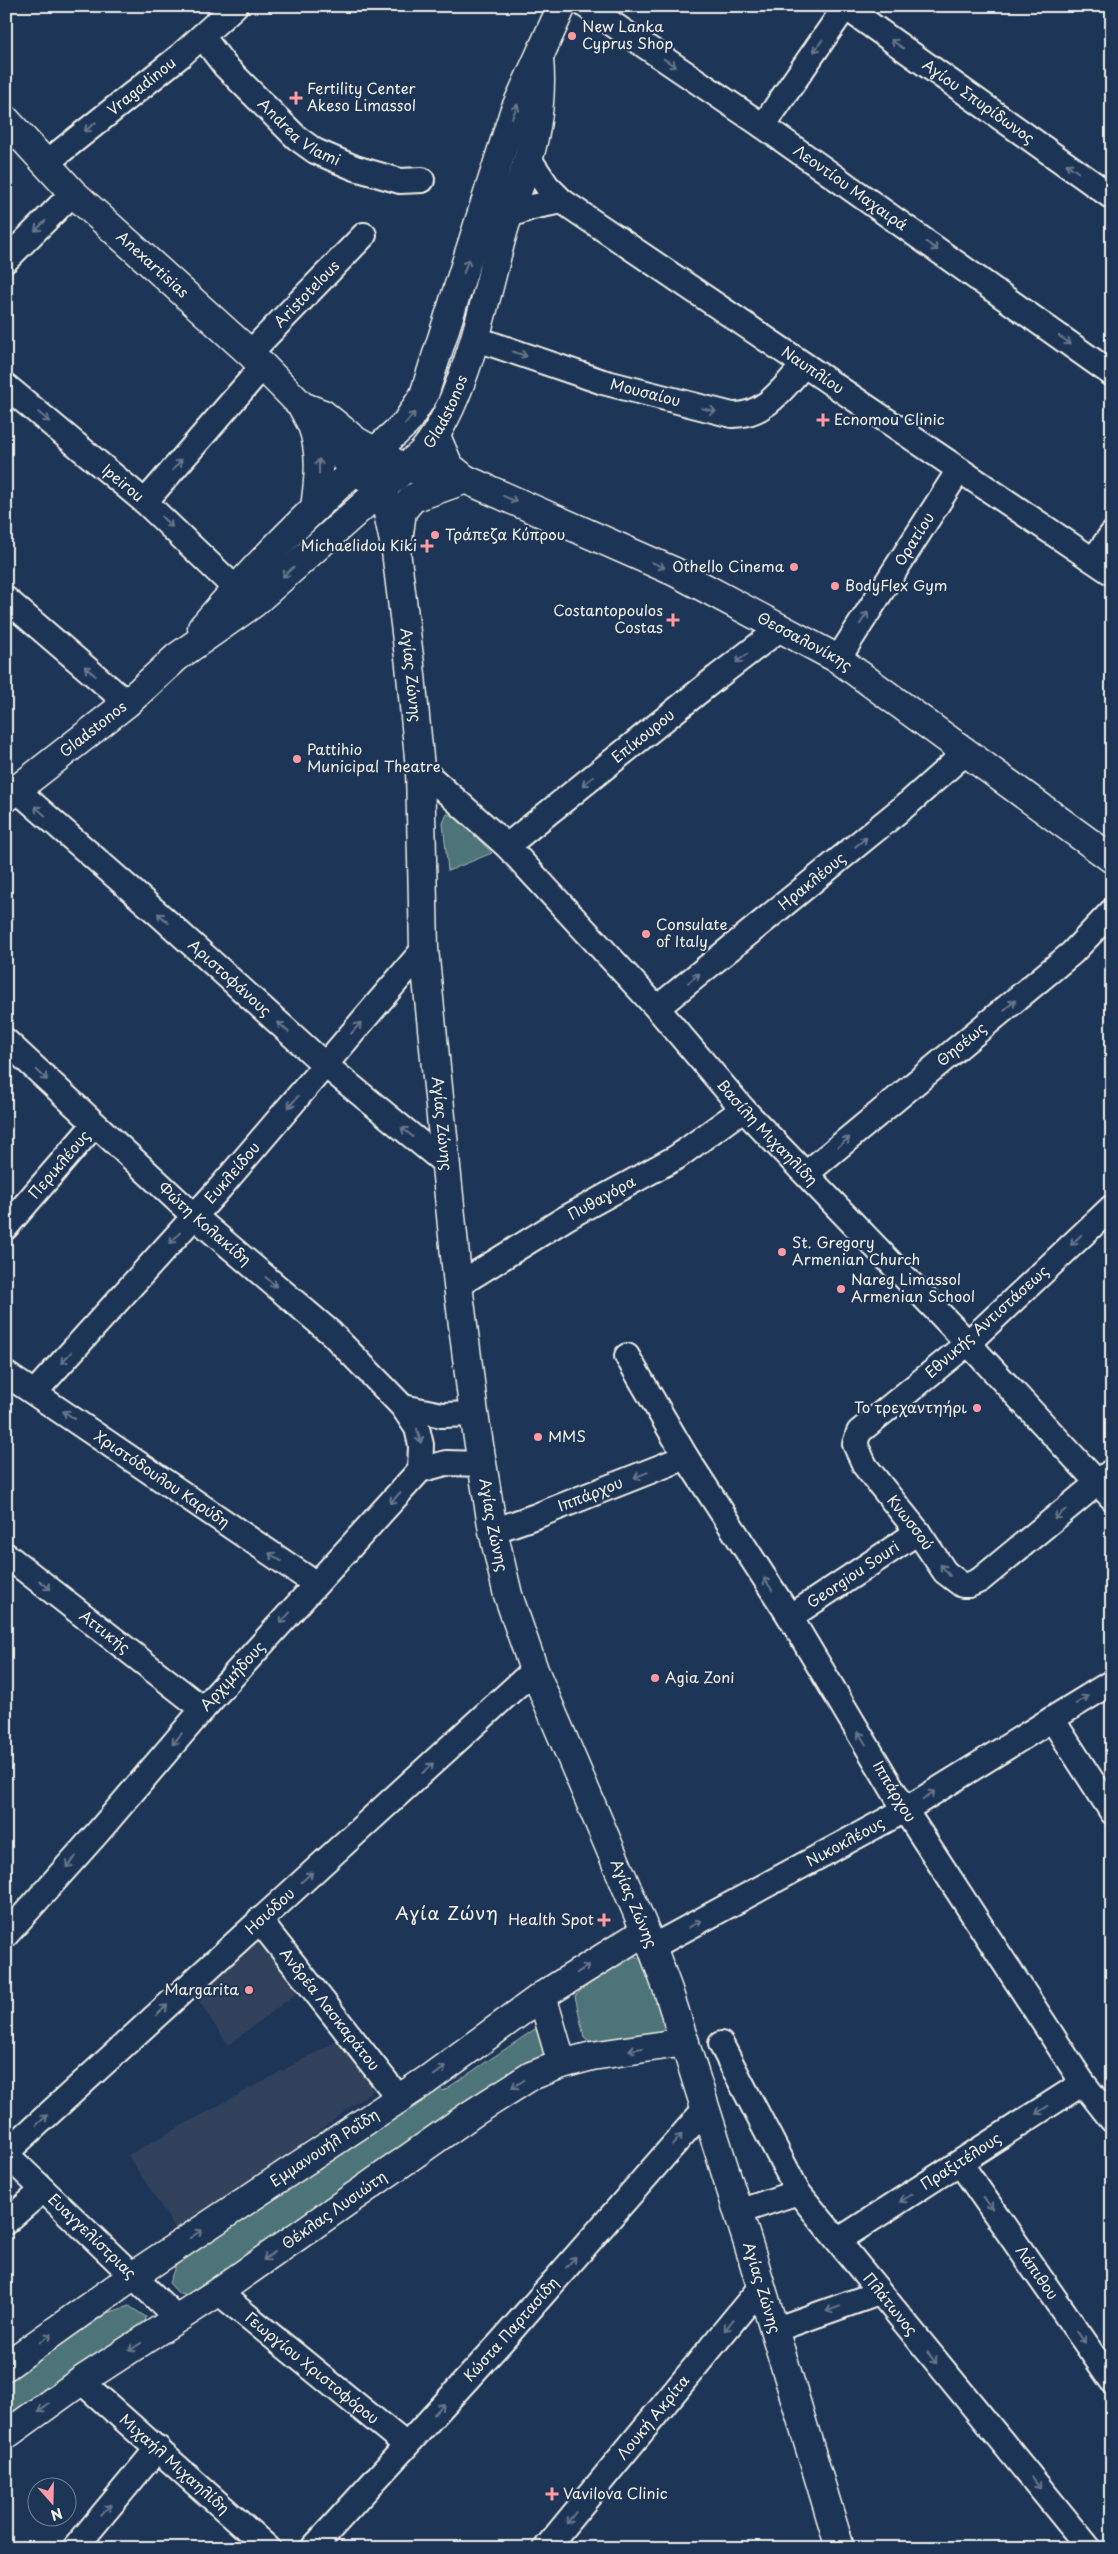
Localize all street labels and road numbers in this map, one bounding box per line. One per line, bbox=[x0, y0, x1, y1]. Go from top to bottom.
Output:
street label: Vragadinou bbox=[102, 51, 180, 120]
street label: Αγίου Σπυρίδωνος bbox=[918, 53, 1040, 149]
street label: Andrea Vlami bbox=[253, 92, 344, 171]
street label: Λεοντίου Μαχαιρά bbox=[789, 138, 913, 236]
street label: Anexartisias bbox=[112, 225, 195, 303]
street label: Aristotelous bbox=[268, 254, 344, 332]
street label: Ναυπλίου bbox=[777, 340, 849, 399]
street label: Gladstonos bbox=[417, 371, 472, 453]
street label: Μουσαίου bbox=[608, 371, 683, 411]
street label: Ipeirou bbox=[97, 458, 150, 507]
street label: Ορατίου bbox=[887, 507, 939, 570]
street label: Θεσσαλονίκης bbox=[754, 605, 858, 676]
street label: Αγίας Ζώνης bbox=[396, 626, 428, 723]
street label: Gladstonos bbox=[54, 694, 131, 762]
street label: Επίκουρου bbox=[606, 703, 679, 768]
street label: Ηρακλέους bbox=[772, 846, 850, 915]
street label: Αριστοφάνους bbox=[184, 933, 278, 1021]
street label: Θησέως bbox=[931, 1016, 991, 1071]
street label: Βασίλη Μιχαηλίδη bbox=[712, 1073, 824, 1190]
street label: Αγίας Ζώνης bbox=[427, 1075, 459, 1172]
street label: Περικλέους bbox=[22, 1124, 95, 1204]
street label: Ευκλείδου bbox=[198, 1136, 265, 1208]
street label: Πυθαγόρα bbox=[563, 1169, 639, 1225]
street label: Φώτη Κολακίδη bbox=[154, 1176, 257, 1270]
street label: Εθνικής Αντιστάσεως bbox=[919, 1259, 1053, 1383]
street label: Χριστόδουλου Καρύδη bbox=[90, 1424, 235, 1533]
street label: Ιππάρχου bbox=[554, 1470, 626, 1516]
street label: Αγίας Ζώνης bbox=[475, 1476, 515, 1574]
street label: Κνωσσού bbox=[882, 1489, 940, 1554]
street label: Georgiou Souri bbox=[802, 1535, 903, 1613]
street label: Αττικής bbox=[75, 1604, 136, 1658]
street label: Αρχιμήδους bbox=[194, 1635, 270, 1715]
street label: Ιππάρχου bbox=[868, 1756, 923, 1826]
street label: Νικοκλέους bbox=[802, 1810, 888, 1871]
street label: Αγίας Ζώνης bbox=[606, 1855, 664, 1951]
street label: Ησιόδου bbox=[239, 1881, 299, 1939]
street label: Ανδρέα Λασκαράτου bbox=[275, 1942, 386, 2075]
street label: Εμμανουήλ Ροΐδη bbox=[265, 2102, 383, 2192]
street label: Πραξιτέλους bbox=[915, 2126, 1005, 2195]
street label: Θέκλας Λυσιώτη bbox=[276, 2164, 391, 2254]
street label: Ευαγγελίστριας bbox=[43, 2187, 143, 2284]
street label: Αγίας Ζώνης bbox=[738, 2239, 788, 2336]
street label: Λάπιθου bbox=[1011, 2240, 1065, 2304]
street label: Πλάτωνος bbox=[858, 2267, 924, 2340]
street label: Κώστα Παρτασίδη bbox=[457, 2271, 563, 2386]
street label: Γεωργίου Χριστοφόρου bbox=[241, 2306, 385, 2429]
street label: Λουκή Ακρίτα bbox=[610, 2369, 694, 2464]
street label: Μιχαήλ Μιχαηλίδη bbox=[115, 2408, 236, 2519]

